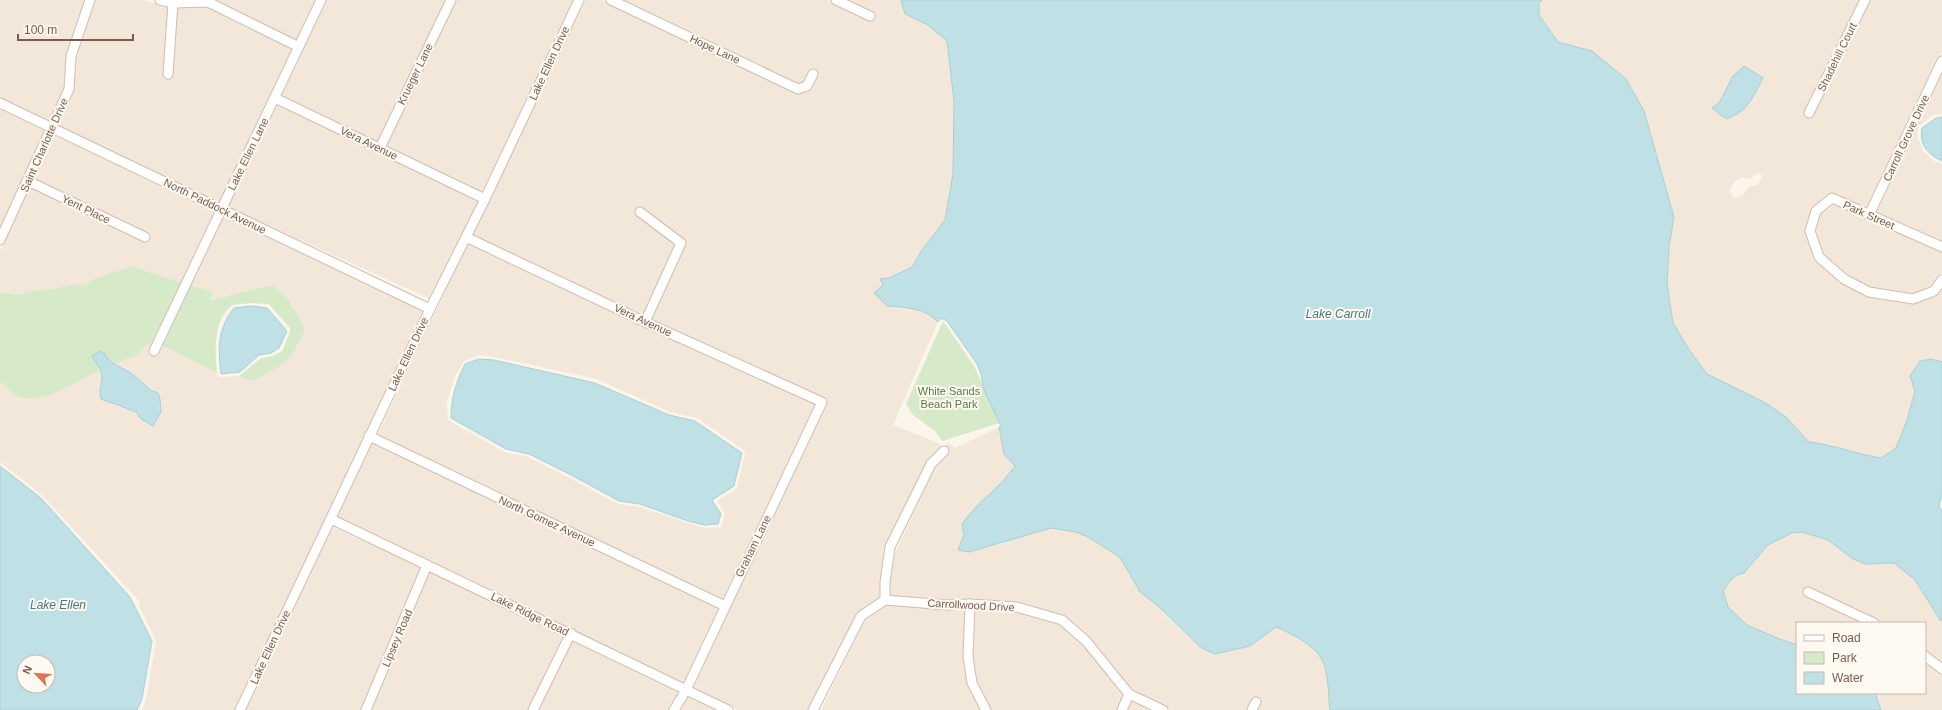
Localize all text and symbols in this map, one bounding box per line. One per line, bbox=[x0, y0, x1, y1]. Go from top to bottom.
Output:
scale bar bbox=[18, 16, 133, 42]
street label: Shadehill Court bbox=[1815, 21, 1859, 93]
text: 100 m bbox=[24, 23, 57, 37]
street label: Lake Ellen Drive bbox=[527, 24, 571, 102]
street label: Hope Lane bbox=[688, 32, 742, 66]
street label: Krueger Lane bbox=[395, 41, 435, 107]
street label: Carroll Grove Drive bbox=[1881, 93, 1931, 183]
street label: Saint Charlotte Drive bbox=[18, 96, 70, 194]
street label: Lake Ellen Lane bbox=[225, 116, 271, 192]
street label: Vera Avenue bbox=[338, 124, 400, 162]
street label: North Paddock Avenue bbox=[162, 176, 268, 236]
street label: Yent Place bbox=[60, 192, 112, 226]
street label: Park Street bbox=[1841, 198, 1897, 232]
street label: Vera Avenue bbox=[612, 301, 674, 339]
water label: Lake Carroll bbox=[1306, 307, 1371, 321]
street label: Lake Ellen Drive bbox=[386, 315, 430, 393]
park label: White Sands Beach Park bbox=[918, 385, 981, 410]
street label: North Gomez Avenue bbox=[497, 493, 597, 549]
street label: Graham Lane bbox=[733, 513, 773, 579]
street label: Lake Ridge Road bbox=[489, 590, 571, 638]
street label: Carrollwood Drive bbox=[927, 597, 1015, 613]
water label: Lake Ellen bbox=[30, 598, 86, 612]
street label: Lake Ellen Drive bbox=[248, 608, 292, 686]
street label: Lipsey Road bbox=[380, 608, 414, 668]
legend bbox=[1796, 622, 1926, 694]
text: Road bbox=[1832, 631, 1861, 645]
text: Park bbox=[1832, 651, 1858, 665]
north arrow bbox=[16, 654, 56, 694]
text: N bbox=[20, 664, 34, 676]
text: Water bbox=[1832, 671, 1864, 685]

